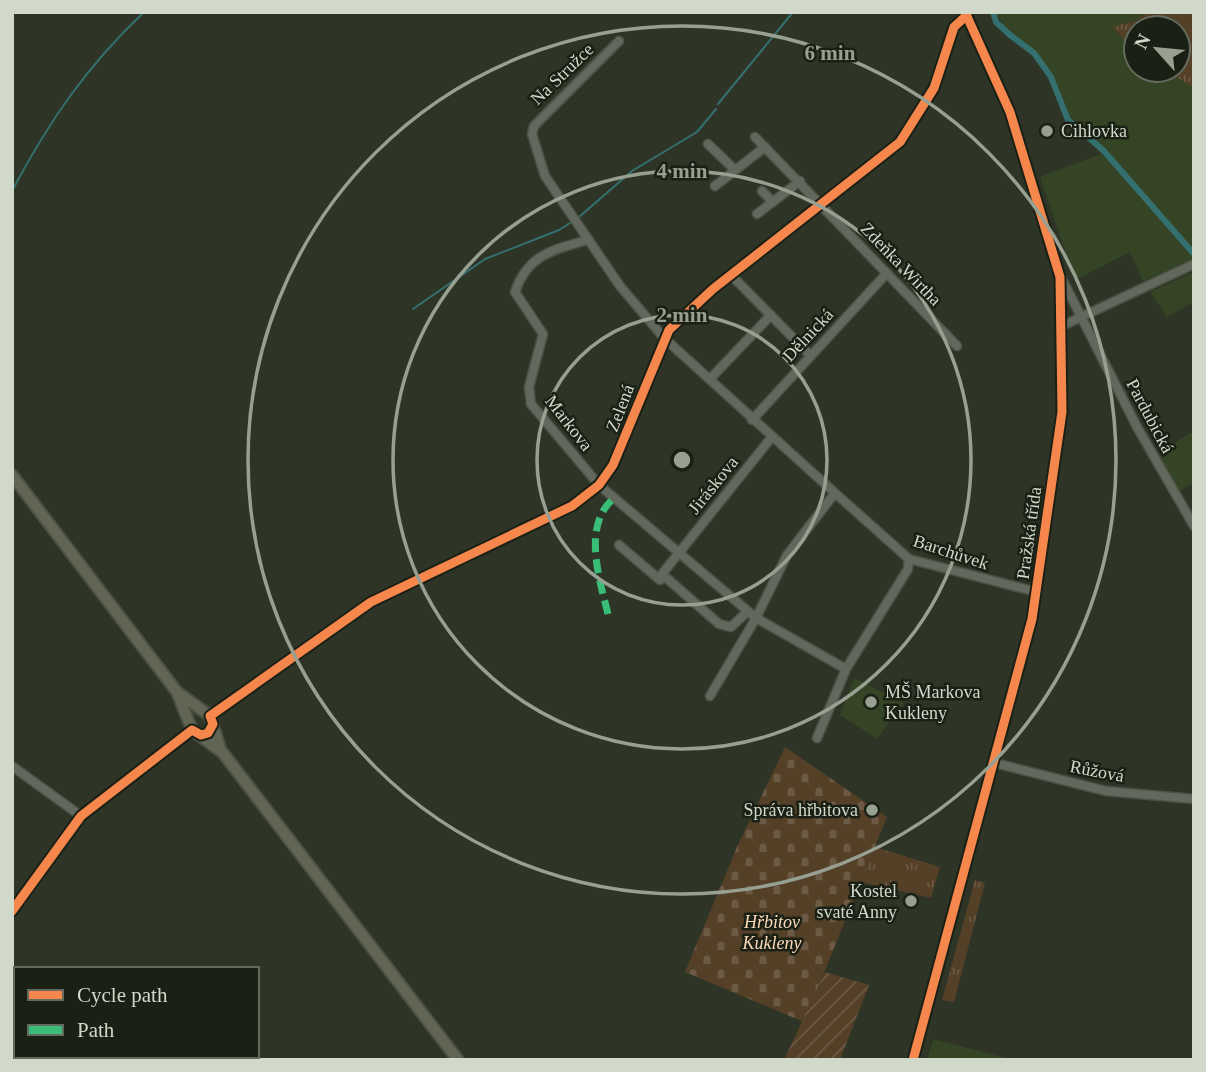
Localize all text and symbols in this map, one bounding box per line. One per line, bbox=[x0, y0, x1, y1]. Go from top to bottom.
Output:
north arrow bbox=[1122, 14, 1192, 84]
text: N bbox=[1130, 30, 1155, 52]
street label: Na Stružce bbox=[526, 39, 598, 109]
text: 6 min bbox=[805, 41, 856, 65]
place label: Cihlovka bbox=[1061, 121, 1127, 141]
marker: Cihlovka bbox=[1039, 123, 1055, 139]
text: 4 min bbox=[657, 159, 708, 183]
street label: Zdeňka Wirtha bbox=[857, 218, 946, 310]
text: 2 min bbox=[657, 303, 708, 327]
street label: Dělnická bbox=[779, 304, 837, 366]
street label: Pardubická bbox=[1122, 376, 1178, 456]
street label: Zelená bbox=[602, 382, 638, 434]
street label: Markova bbox=[541, 391, 597, 455]
centre of rings bbox=[670, 448, 694, 472]
street label: Jiráskova bbox=[684, 452, 742, 518]
street label: Pražská třída bbox=[1013, 485, 1045, 581]
street label: Barchůvek bbox=[911, 530, 991, 574]
place label: MŠ Markova Kukleny bbox=[885, 681, 981, 723]
marker: MŠ Markova Kukleny bbox=[863, 694, 879, 710]
street label: Růžová bbox=[1068, 756, 1126, 786]
place label: Správa hřbitova bbox=[744, 800, 858, 820]
marker: Správa hřbitova bbox=[864, 802, 880, 818]
place label: Kostel svaté Anny bbox=[817, 881, 897, 922]
marker: Kostel svaté Anny bbox=[903, 893, 919, 909]
park label: Hřbitov Kukleny bbox=[742, 912, 801, 953]
legend bbox=[14, 967, 259, 1058]
text: Cycle path bbox=[77, 983, 168, 1007]
text: Path bbox=[77, 1018, 115, 1042]

